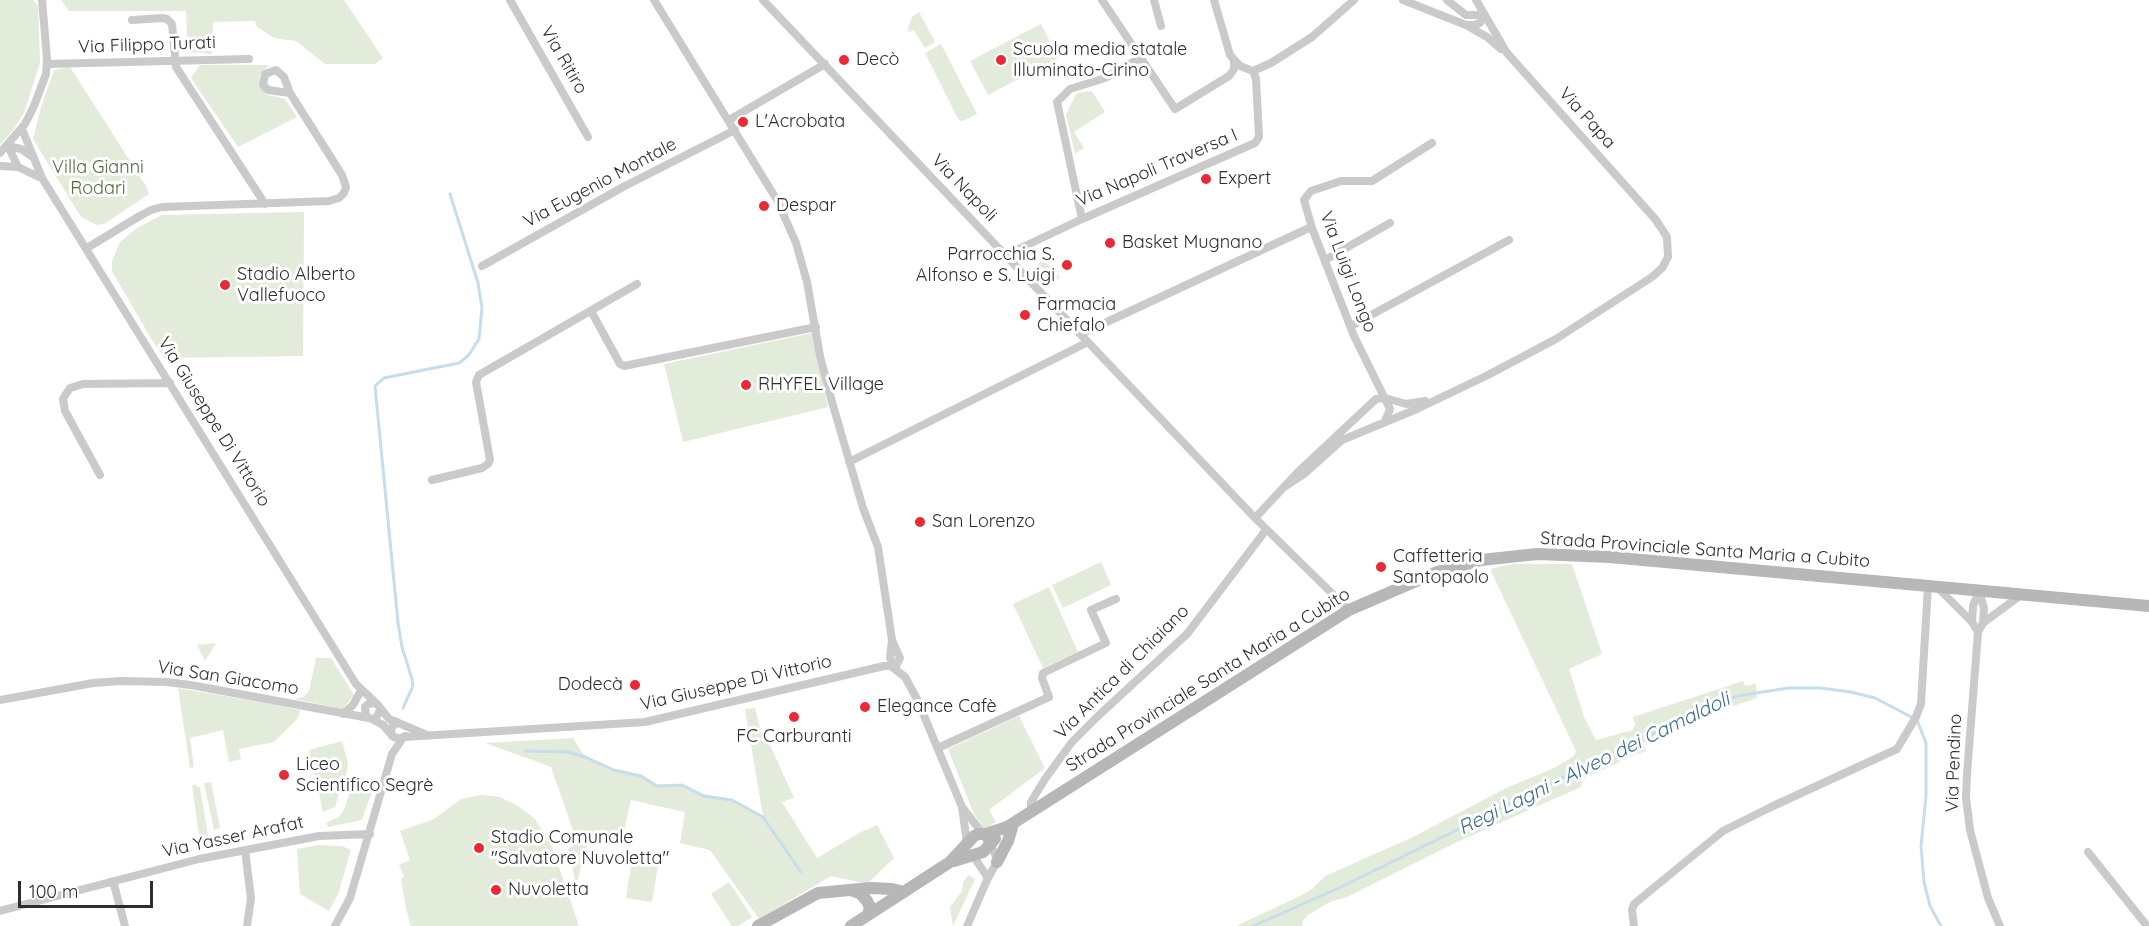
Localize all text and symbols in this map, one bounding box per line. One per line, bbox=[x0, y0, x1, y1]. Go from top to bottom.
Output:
street label: Via Ritiro bbox=[536, 22, 592, 98]
street label: Via Filippo Turati bbox=[78, 32, 216, 58]
place label: Scuola media statale Illuminato-Cirino bbox=[1013, 39, 1187, 82]
place label: Decò bbox=[856, 49, 899, 71]
marker: Decò bbox=[837, 53, 851, 67]
marker: Scuola media statale Illuminato-Cirino bbox=[994, 53, 1008, 67]
street label: Via Papa bbox=[1554, 83, 1620, 153]
place label: L'Acrobata bbox=[755, 111, 845, 133]
marker: L'Acrobata bbox=[736, 115, 750, 129]
street label: Via Napoli Traversa I bbox=[1073, 124, 1241, 212]
street label: Via Eugenio Montale bbox=[520, 134, 680, 232]
street label: Via Napoli bbox=[927, 150, 1001, 226]
park label: Villa Gianni Rodari bbox=[52, 157, 144, 200]
place label: Expert bbox=[1218, 168, 1271, 190]
marker: Expert bbox=[1199, 172, 1213, 186]
place label: Despar bbox=[776, 195, 836, 217]
marker: Despar bbox=[757, 199, 771, 213]
street label: Via Luigi Longo bbox=[1315, 208, 1381, 336]
place label: Basket Mugnano bbox=[1122, 232, 1262, 254]
marker: Basket Mugnano bbox=[1103, 236, 1117, 250]
place label: Parrocchia S. Alfonso e S. Luigi bbox=[916, 244, 1055, 286]
marker: Parrocchia S. Alfonso e S. Luigi bbox=[1060, 258, 1074, 272]
place label: Stadio Alberto Vallefuoco bbox=[237, 264, 355, 306]
marker: Stadio Alberto Vallefuoco bbox=[218, 278, 232, 292]
place label: Farmacia Chiefalo bbox=[1037, 294, 1116, 336]
marker: Farmacia Chiefalo bbox=[1018, 308, 1032, 322]
street label: Via Giuseppe Di Vittorio bbox=[153, 333, 275, 511]
place label: RHYFEL Village bbox=[758, 374, 884, 396]
marker: RHYFEL Village bbox=[739, 378, 753, 392]
place label: San Lorenzo bbox=[932, 511, 1035, 533]
marker: San Lorenzo bbox=[913, 515, 927, 529]
street label: Strada Provinciale Santa Maria a Cubito bbox=[1539, 528, 1871, 572]
place label: Caffetteria Santopaolo bbox=[1393, 546, 1489, 588]
marker: Caffetteria Santopaolo bbox=[1374, 560, 1388, 574]
street label: Strada Provinciale Santa Maria a Cubito bbox=[1062, 583, 1354, 777]
street label: Via Antica di Chiaiano bbox=[1050, 600, 1194, 744]
street label: Via Giuseppe Di Vittorio bbox=[638, 650, 834, 716]
street label: Via San Giacomo bbox=[156, 656, 300, 700]
place label: Dodecà bbox=[558, 674, 623, 696]
marker: Dodecà bbox=[628, 678, 642, 692]
water label: Regi Lagni - Alveo dei Camaldoli bbox=[1454, 688, 1734, 840]
place label: Elegance Cafè bbox=[877, 696, 997, 718]
marker: Elegance Cafè bbox=[858, 700, 872, 714]
marker: FC Carburanti bbox=[787, 710, 801, 724]
street label: Via Pendino bbox=[1941, 713, 1967, 813]
place label: FC Carburanti bbox=[736, 726, 852, 748]
place label: Liceo Scientifico Segrè bbox=[296, 754, 433, 796]
marker: Liceo Scientifico Segrè bbox=[277, 768, 291, 782]
street label: Via Yasser Arafat bbox=[160, 811, 306, 863]
place label: Stadio Comunale "Salvatore Nuvoletta" bbox=[491, 827, 669, 870]
marker: Stadio Comunale "Salvatore Nuvoletta" bbox=[472, 841, 486, 855]
scale bar bbox=[21, 869, 156, 907]
place label: Nuvoletta bbox=[508, 879, 589, 901]
text: 100 m bbox=[29, 880, 78, 903]
marker: Nuvoletta bbox=[489, 883, 503, 897]

